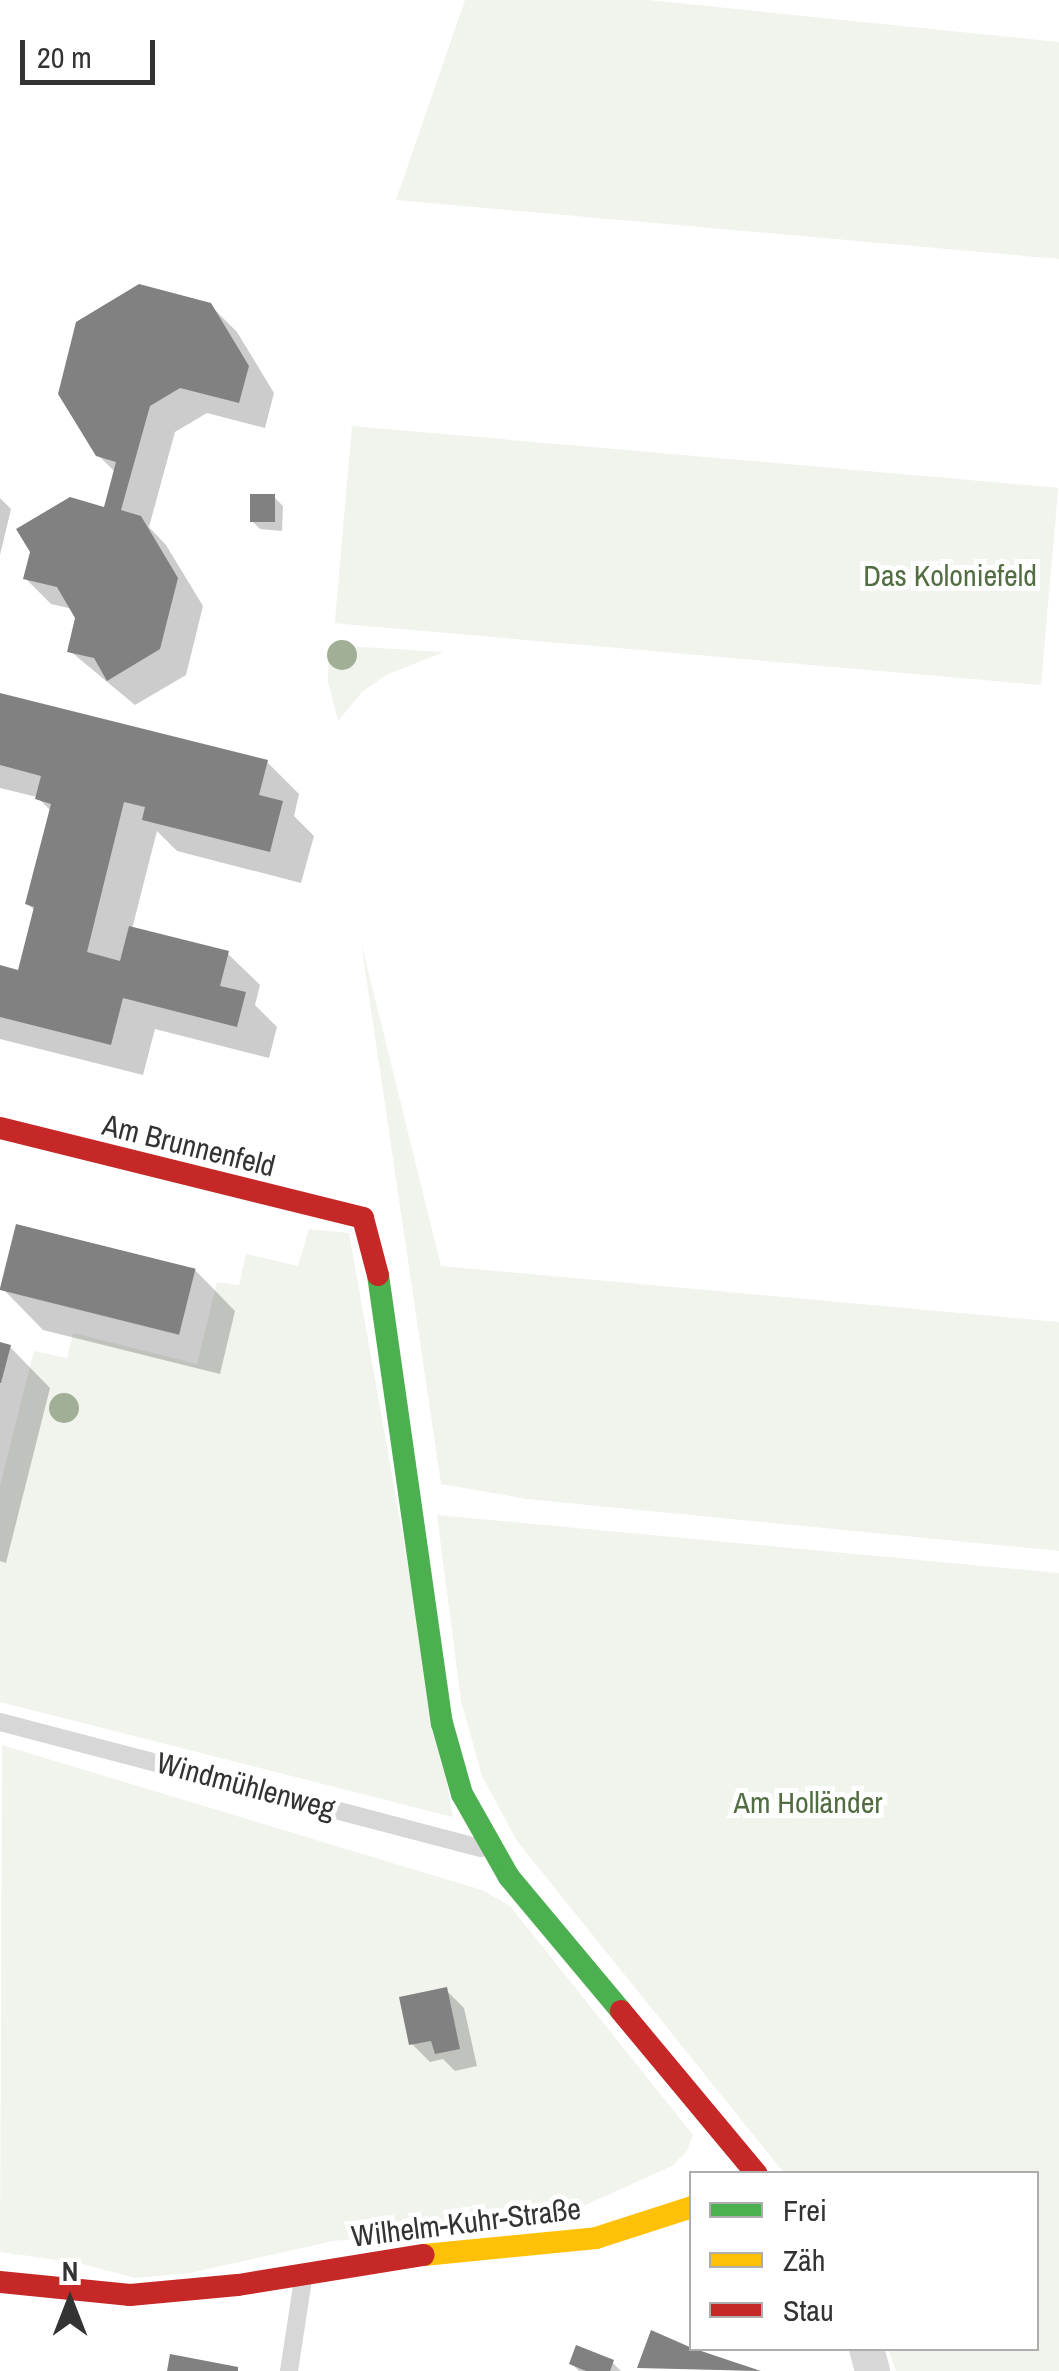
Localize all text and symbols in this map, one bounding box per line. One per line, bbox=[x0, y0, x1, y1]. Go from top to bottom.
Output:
scale bar bbox=[25, 20, 160, 82]
text: 20 m bbox=[37, 37, 92, 77]
park label: Das Koloniefeld bbox=[863, 557, 1037, 593]
street label: Am Brunnenfeld bbox=[99, 1106, 279, 1184]
street label: Windmühlenweg bbox=[153, 1744, 339, 1826]
park label: Am Holländer bbox=[733, 1784, 883, 1820]
legend bbox=[689, 2171, 1039, 2351]
street label: Wilhelm-Kuhr-Straße bbox=[349, 2190, 583, 2254]
text: Frei bbox=[783, 2190, 827, 2230]
text: Zäh bbox=[783, 2240, 825, 2280]
north arrow bbox=[20, 2251, 120, 2351]
text: N bbox=[62, 2252, 78, 2290]
text: Stau bbox=[783, 2290, 834, 2330]

